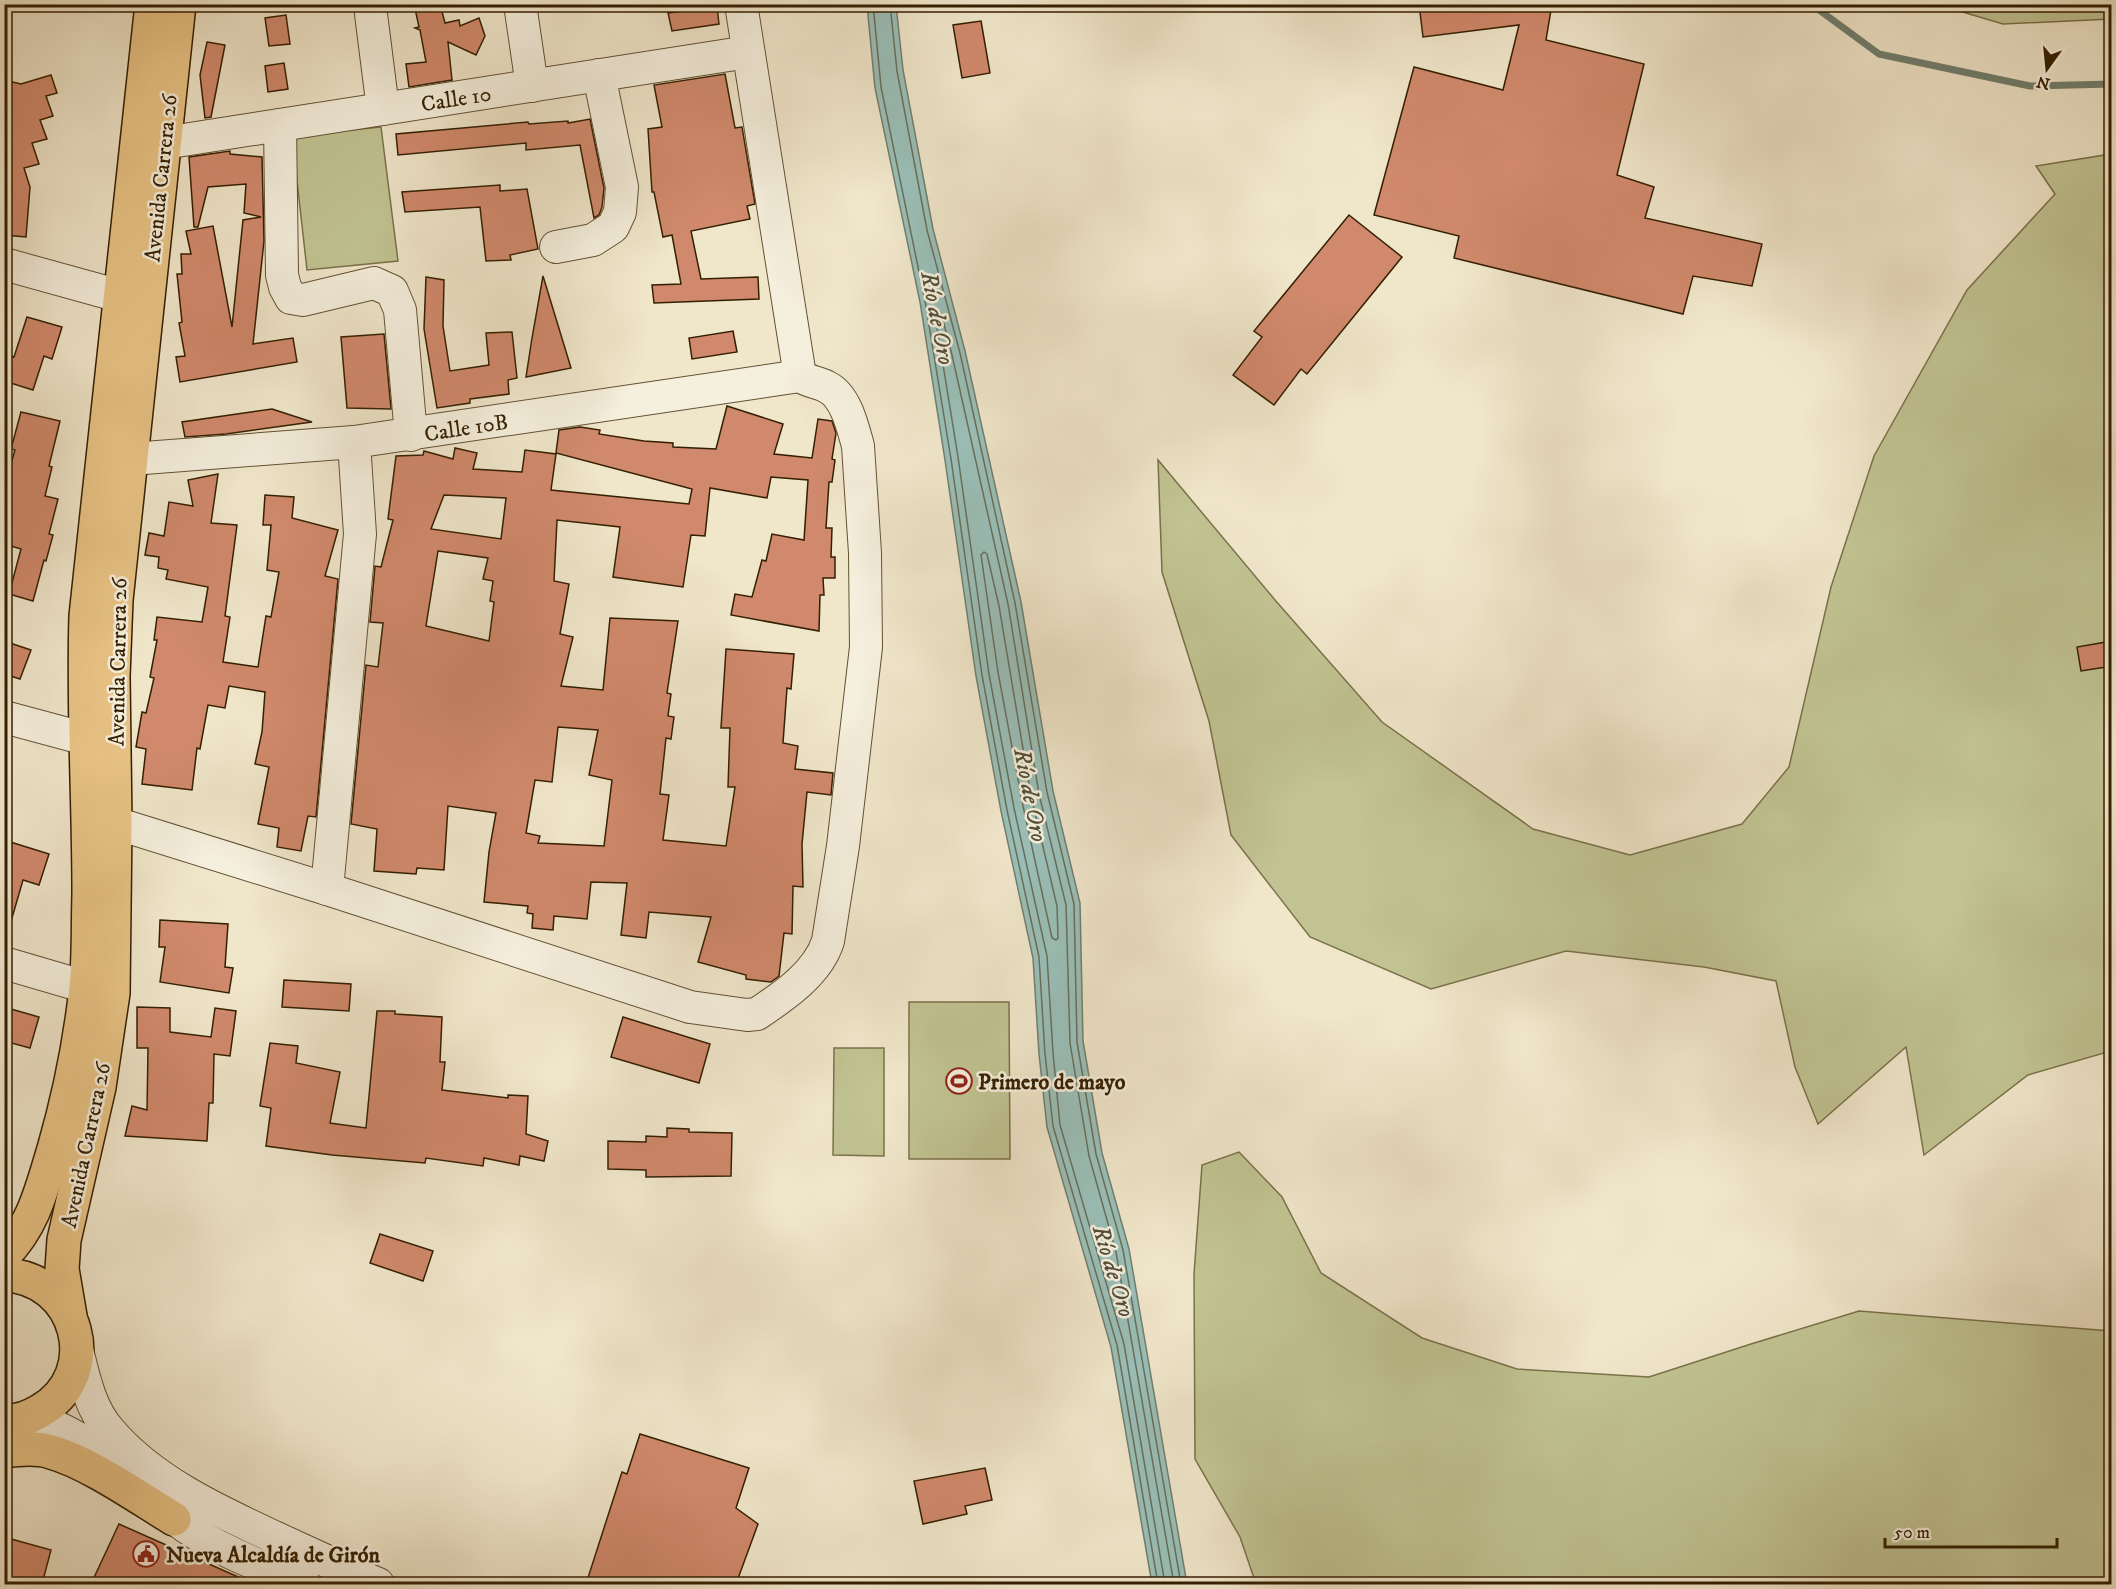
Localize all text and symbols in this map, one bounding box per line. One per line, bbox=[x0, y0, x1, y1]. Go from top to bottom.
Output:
north arrow bbox=[2017, 39, 2077, 99]
text: N bbox=[2034, 71, 2052, 94]
street label: Calle 10 bbox=[419, 81, 493, 118]
street label: Avenida Carrera 26 bbox=[139, 91, 184, 263]
water label: Río de Oro bbox=[913, 268, 961, 368]
street label: Calle 10B bbox=[422, 409, 510, 448]
street label: Avenida Carrera 26 bbox=[104, 576, 133, 746]
water label: Río de Oro bbox=[1006, 745, 1054, 845]
street label: Avenida Carrera 26 bbox=[56, 1059, 118, 1231]
sports icon: Primero de mayo bbox=[944, 1066, 974, 1096]
place label: Primero de mayo bbox=[978, 1069, 1126, 1096]
water label: Río de Oro bbox=[1085, 1221, 1141, 1321]
scale bar bbox=[1885, 1511, 2058, 1549]
text: 50 m bbox=[1894, 1522, 1930, 1544]
public building icon: Nueva Alcaldía de Girón bbox=[131, 1539, 161, 1569]
place label: Nueva Alcaldía de Girón bbox=[166, 1542, 380, 1569]

